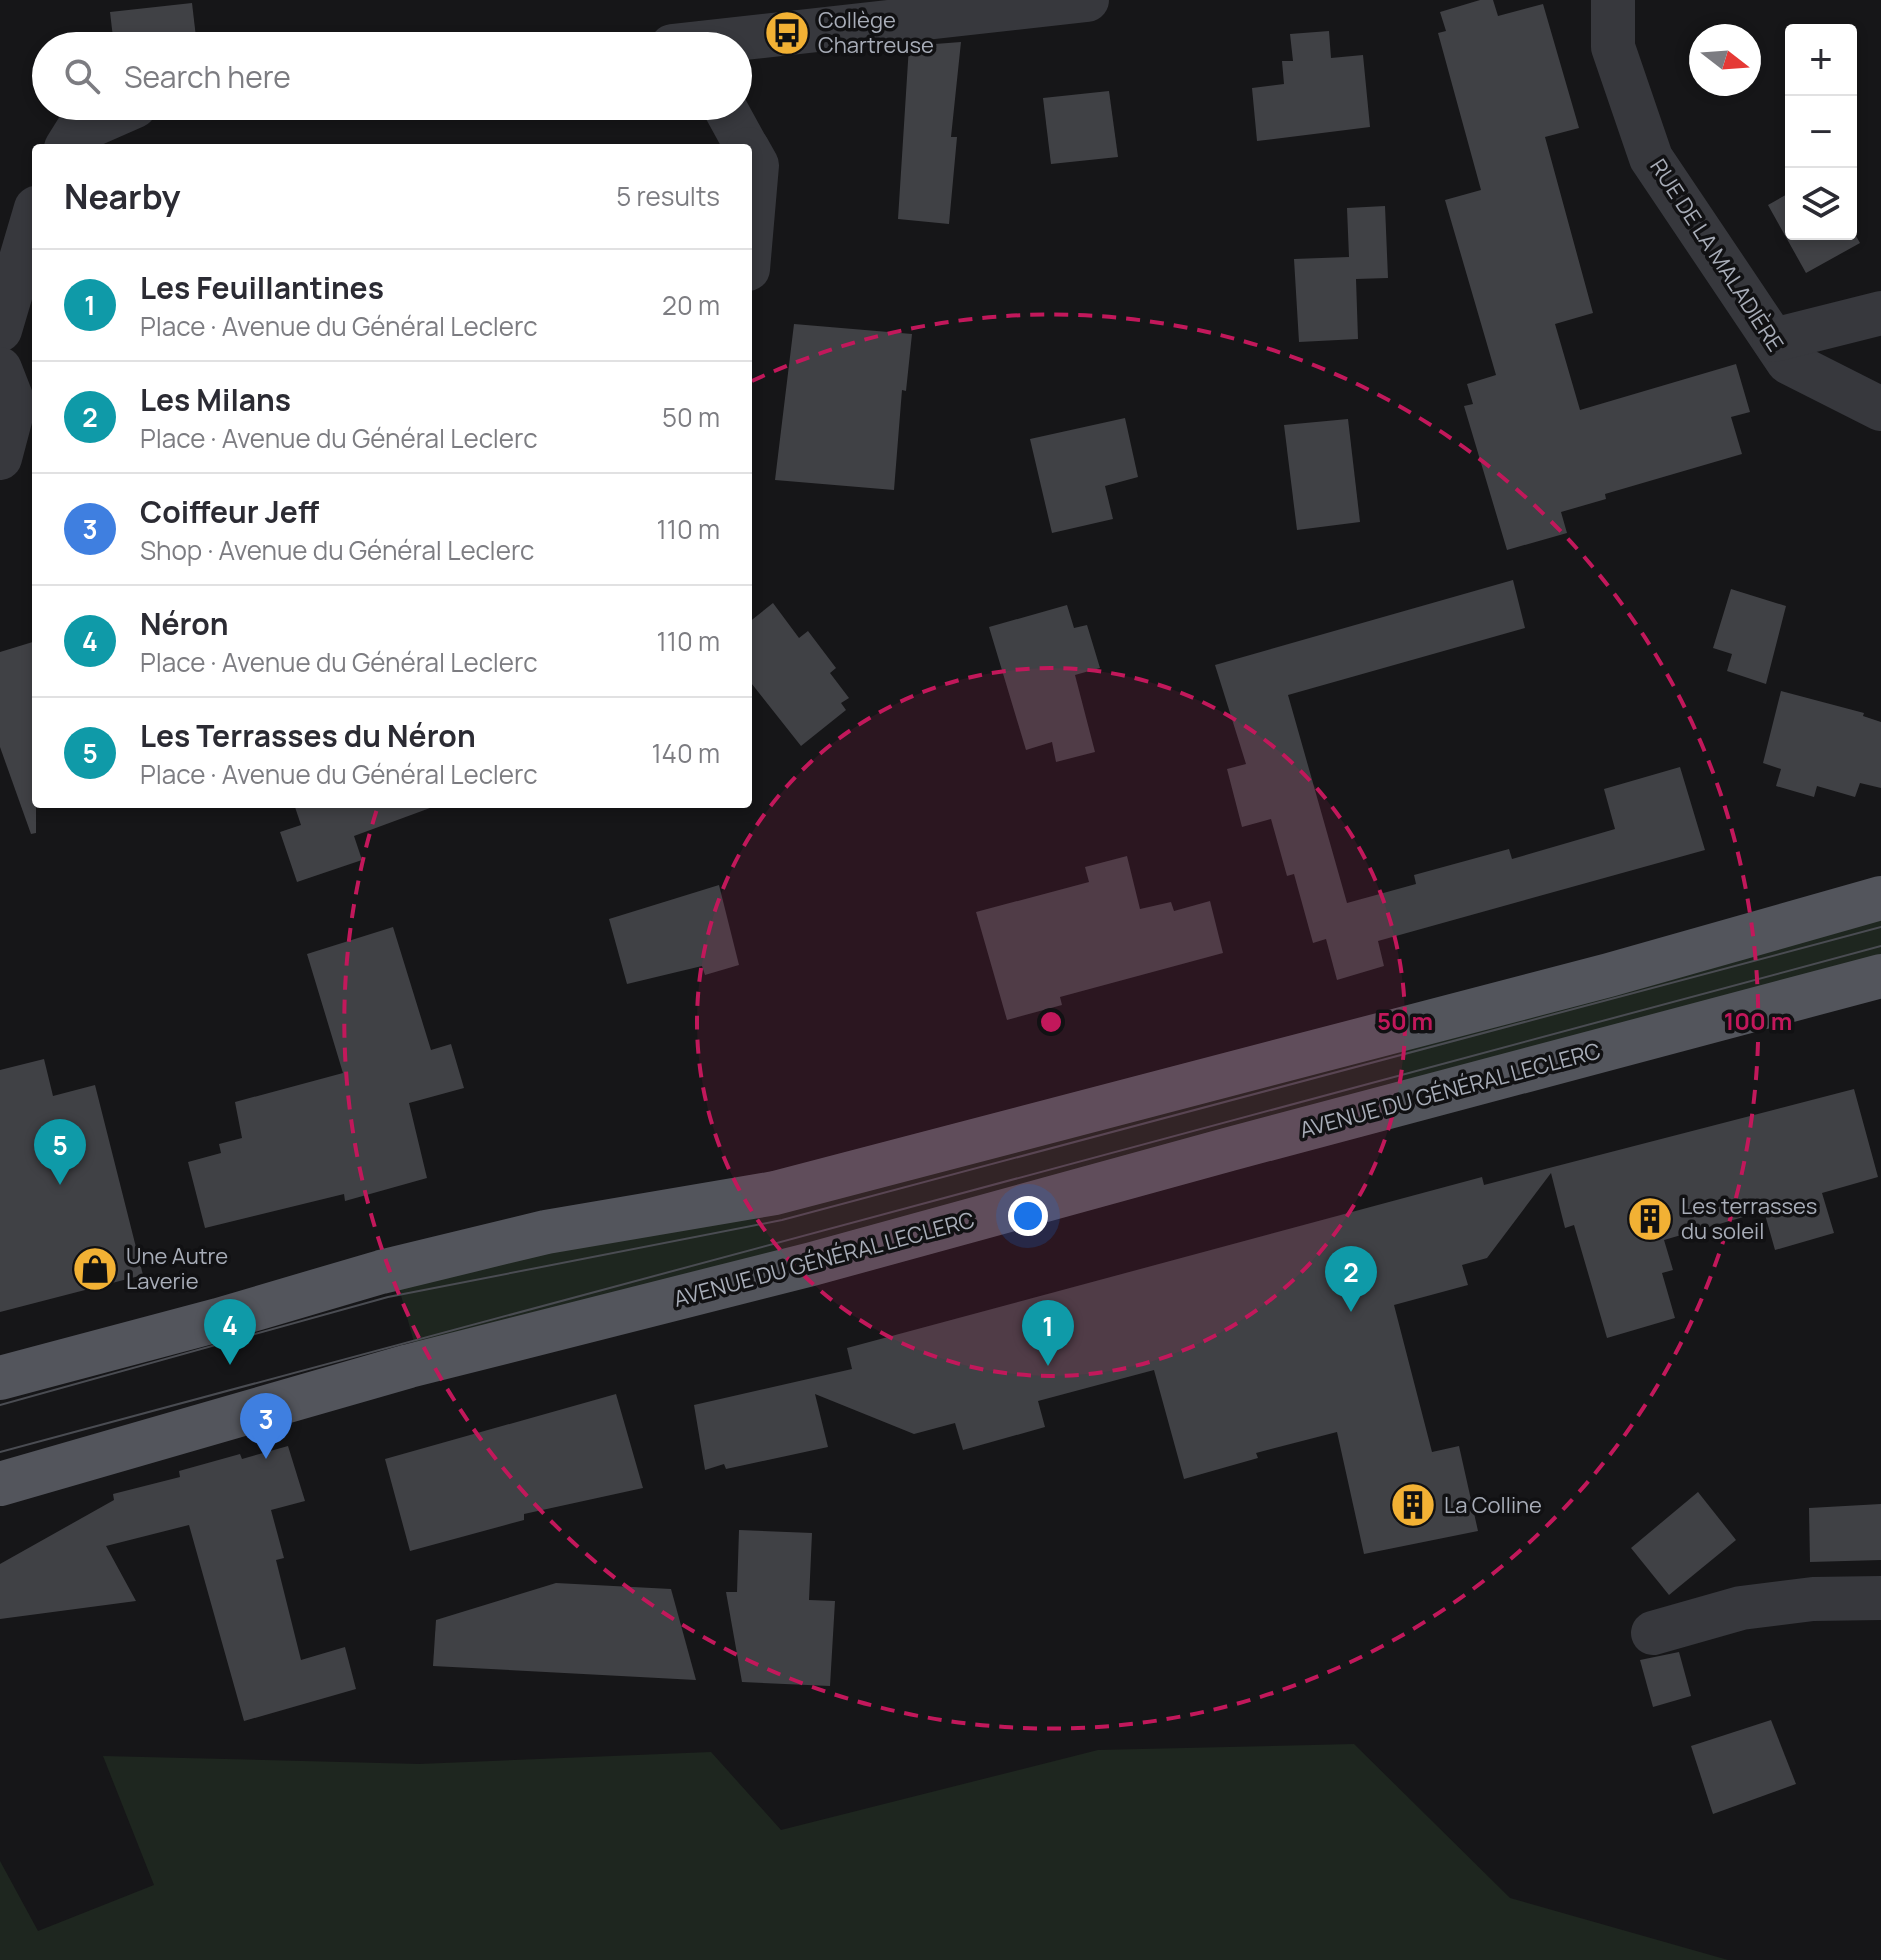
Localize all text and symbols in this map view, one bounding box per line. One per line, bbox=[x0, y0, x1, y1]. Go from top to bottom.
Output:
place label: Collège Chartreuse bbox=[818, 5, 934, 60]
bus stop icon: Collège Chartreuse bbox=[763, 9, 811, 57]
north arrow bbox=[1689, 24, 1761, 96]
map controls bbox=[1785, 24, 1857, 240]
button: + bbox=[1785, 24, 1857, 96]
search box bbox=[32, 32, 752, 120]
icon: search bbox=[60, 54, 104, 98]
text: Search here bbox=[124, 56, 291, 97]
button: − bbox=[1785, 96, 1857, 168]
street label: RUE DE LA MALADIÈRE bbox=[1643, 153, 1791, 357]
button: layers bbox=[1785, 168, 1857, 240]
text: Nearby bbox=[64, 173, 180, 219]
text: 5 results bbox=[616, 178, 720, 214]
text: Les Feuillantines bbox=[140, 267, 384, 308]
text: 1 bbox=[84, 287, 96, 323]
text: 20 m bbox=[662, 287, 720, 323]
text: Place · Avenue du Général Leclerc bbox=[140, 308, 538, 344]
text: Les Milans bbox=[140, 379, 291, 420]
text: 2 bbox=[82, 399, 98, 435]
text: 50 m bbox=[662, 399, 720, 435]
text: Place · Avenue du Général Leclerc bbox=[140, 420, 538, 456]
text: Coiffeur Jeff bbox=[140, 491, 319, 532]
text: 3 bbox=[82, 511, 98, 547]
text: 110 m bbox=[657, 511, 720, 547]
text: Shop · Avenue du Général Leclerc bbox=[140, 532, 534, 568]
text: Néron bbox=[140, 603, 229, 644]
text: 4 bbox=[82, 623, 98, 659]
text: 110 m bbox=[657, 623, 720, 659]
text: Place · Avenue du Général Leclerc bbox=[140, 644, 538, 680]
text: Les Terrasses du Néron bbox=[140, 715, 476, 756]
text: 5 bbox=[82, 735, 98, 771]
text: 140 m bbox=[651, 735, 720, 771]
text: Place · Avenue du Général Leclerc bbox=[140, 756, 538, 792]
text: 50 m bbox=[1377, 1004, 1433, 1037]
text: 100 m bbox=[1724, 1004, 1792, 1037]
centre of rings bbox=[1037, 1008, 1065, 1036]
street label: AVENUE DU GÉNÉRAL LECLERC bbox=[1296, 1035, 1604, 1145]
pin: 5 bbox=[34, 1119, 86, 1185]
place label: Les terrasses du soleil bbox=[1681, 1191, 1817, 1246]
building icon: Les terrasses du soleil bbox=[1626, 1195, 1674, 1243]
your location bbox=[1008, 1196, 1048, 1236]
street label: AVENUE DU GÉNÉRAL LECLERC bbox=[670, 1204, 978, 1314]
place label: Une Autre Laverie bbox=[126, 1241, 228, 1296]
shop icon: Une Autre Laverie bbox=[71, 1245, 119, 1293]
pin: 2 bbox=[1325, 1246, 1377, 1312]
pin: 4 bbox=[204, 1299, 256, 1365]
pin: 1 bbox=[1022, 1300, 1074, 1366]
pin: 3 bbox=[240, 1393, 292, 1459]
building icon: La Colline bbox=[1389, 1481, 1437, 1529]
place label: La Colline bbox=[1444, 1490, 1542, 1520]

